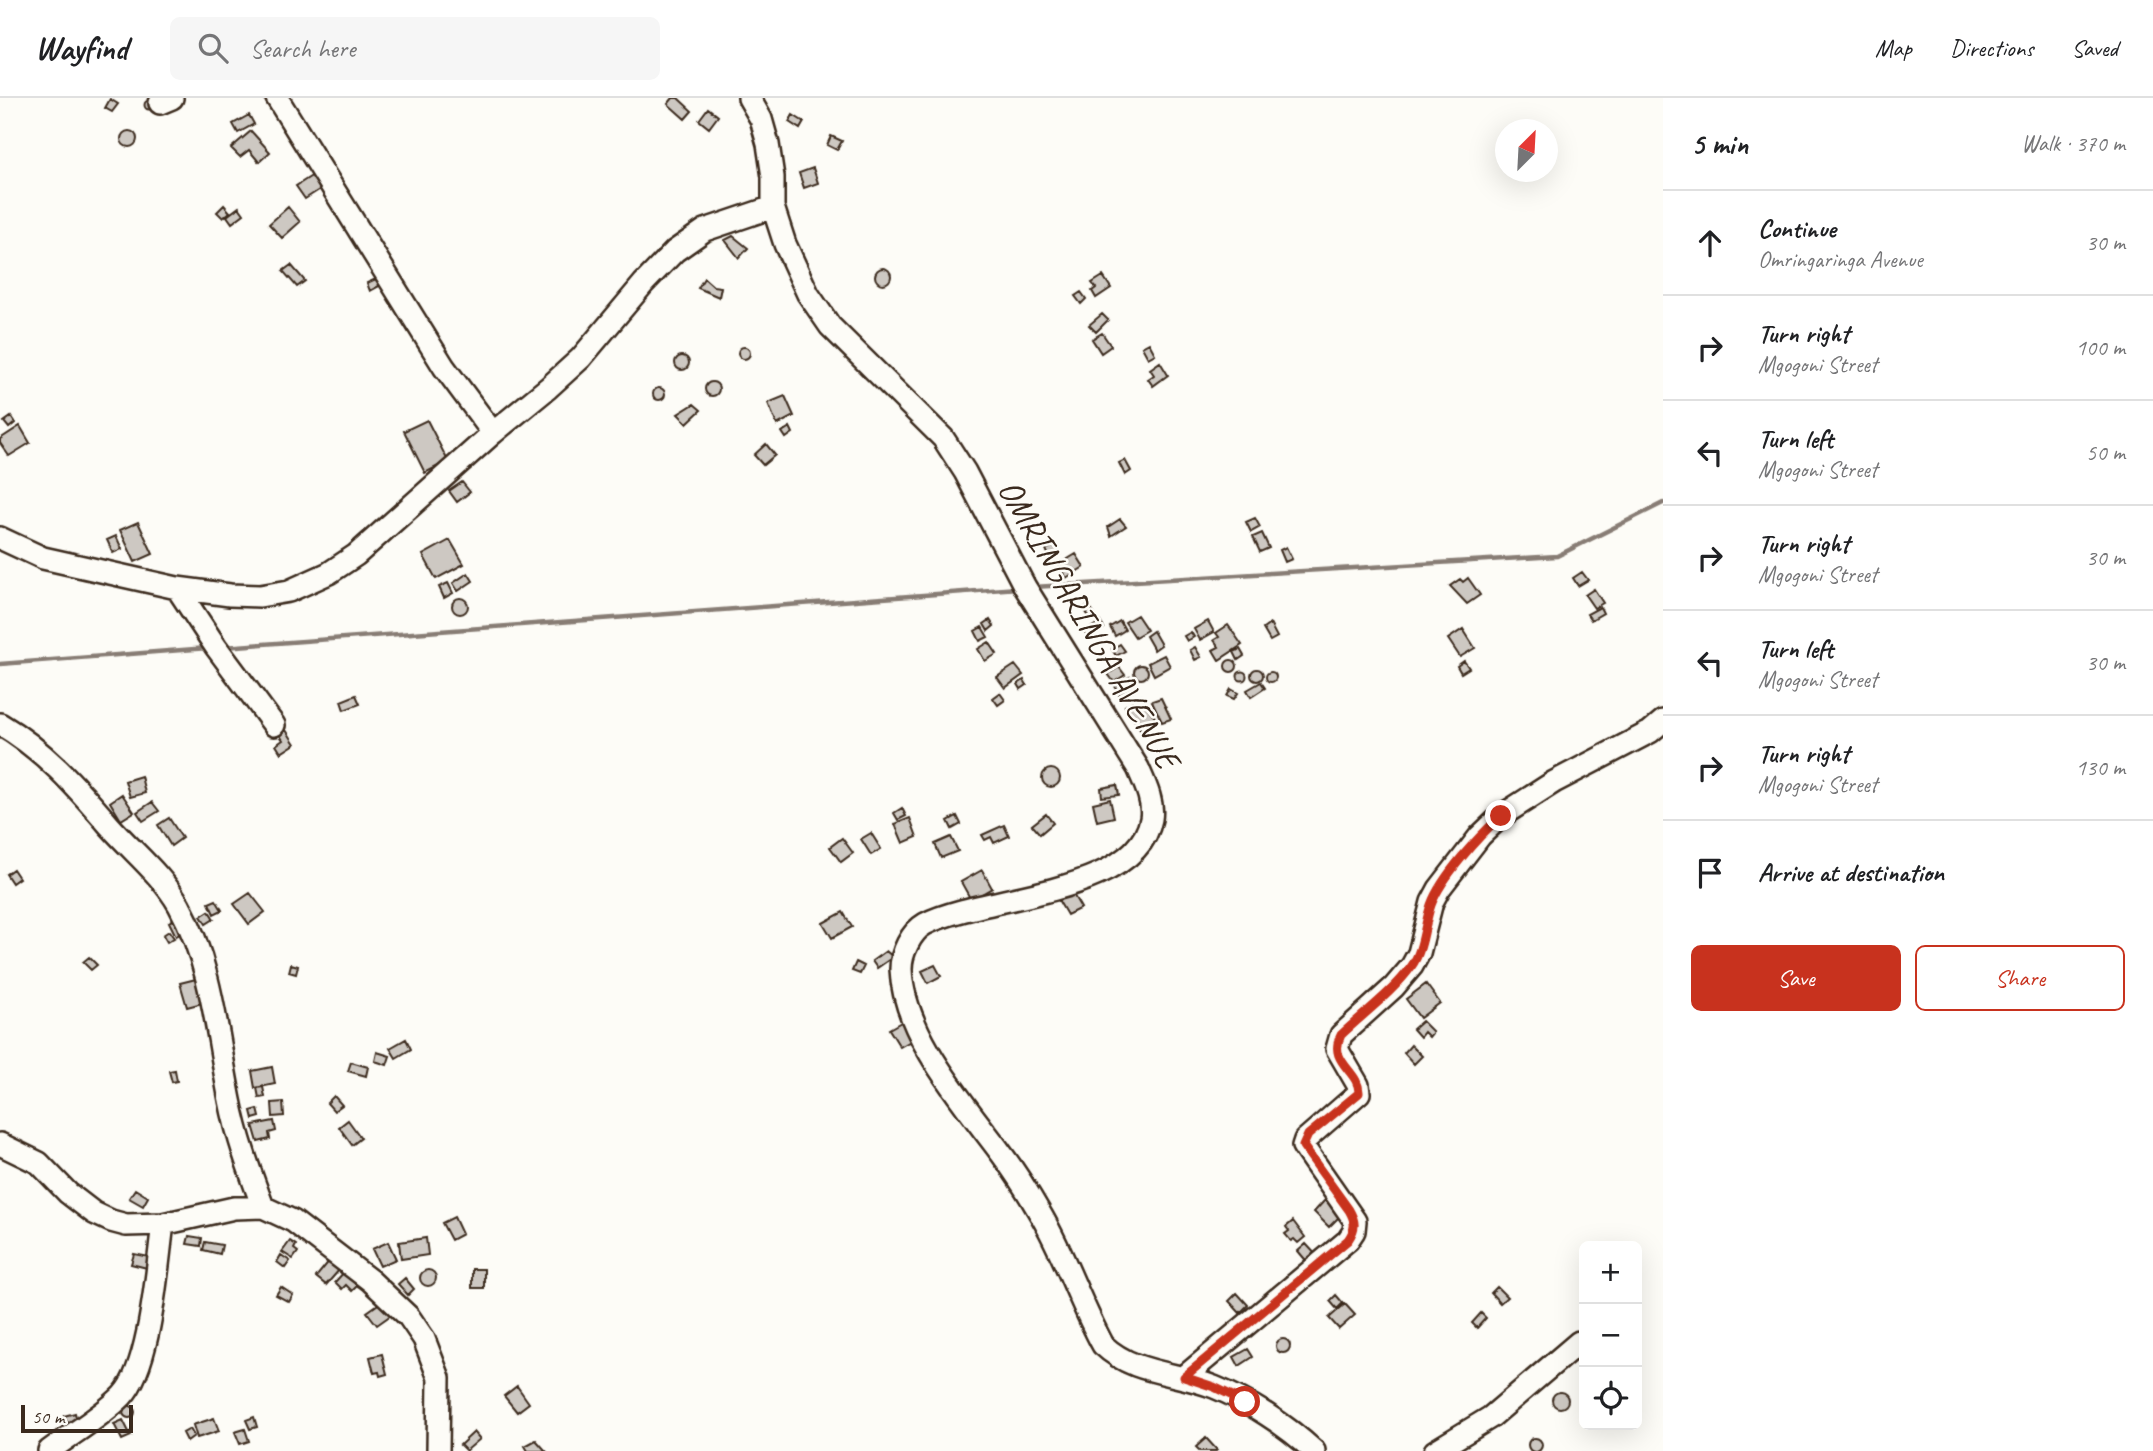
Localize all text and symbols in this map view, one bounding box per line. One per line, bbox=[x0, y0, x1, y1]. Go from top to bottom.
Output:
search box bbox=[170, 17, 660, 80]
text: Wayfind bbox=[35, 27, 128, 69]
icon: search bbox=[194, 29, 232, 67]
text: Search here bbox=[250, 32, 356, 65]
text: Map bbox=[1875, 33, 1912, 63]
text: Directions bbox=[1950, 33, 2033, 63]
text: Saved bbox=[2071, 33, 2118, 63]
north arrow bbox=[1495, 119, 1558, 182]
text: 5 min bbox=[1691, 125, 1748, 163]
text: Walk · 370 m bbox=[2021, 129, 2125, 158]
text: Continue bbox=[1758, 212, 1836, 245]
icon: ahead bbox=[1691, 224, 1729, 262]
text: 30 m bbox=[2086, 228, 2125, 257]
text: Omringaringa Avenue bbox=[1758, 245, 1923, 274]
text: Turn right bbox=[1758, 317, 1849, 350]
icon: right bbox=[1691, 329, 1729, 367]
text: 100 m bbox=[2076, 333, 2125, 362]
text: Mgogoni Street bbox=[1758, 350, 1877, 379]
text: Turn left bbox=[1758, 422, 1833, 455]
icon: left bbox=[1691, 434, 1729, 472]
text: 50 m bbox=[2086, 438, 2125, 467]
text: Mgogoni Street bbox=[1758, 455, 1877, 484]
street label: OMRINGARINGA AVENUE bbox=[988, 471, 1193, 781]
text: Turn right bbox=[1758, 527, 1849, 560]
icon: right bbox=[1691, 539, 1729, 577]
text: 30 m bbox=[2086, 543, 2125, 572]
text: Mgogoni Street bbox=[1758, 560, 1877, 589]
text: Turn left bbox=[1758, 632, 1833, 665]
icon: left bbox=[1691, 644, 1729, 682]
text: 30 m bbox=[2086, 648, 2125, 677]
text: Mgogoni Street bbox=[1758, 665, 1877, 694]
text: Turn right bbox=[1758, 737, 1849, 770]
icon: right bbox=[1691, 749, 1729, 787]
text: 130 m bbox=[2076, 753, 2125, 782]
text: Mgogoni Street bbox=[1758, 770, 1877, 799]
route end bbox=[1485, 800, 1516, 831]
icon: arrive bbox=[1691, 854, 1729, 892]
text: Arrive at destination bbox=[1758, 856, 1944, 889]
button: Save bbox=[1691, 945, 1901, 1011]
button: Share bbox=[1915, 945, 2125, 1011]
map controls bbox=[1579, 1241, 1642, 1430]
button: + bbox=[1579, 1241, 1642, 1304]
button: − bbox=[1579, 1304, 1642, 1367]
button: locate bbox=[1579, 1367, 1642, 1430]
route start bbox=[1229, 1386, 1260, 1417]
scale bar bbox=[21, 1402, 133, 1434]
text: 50 m bbox=[32, 1405, 64, 1429]

